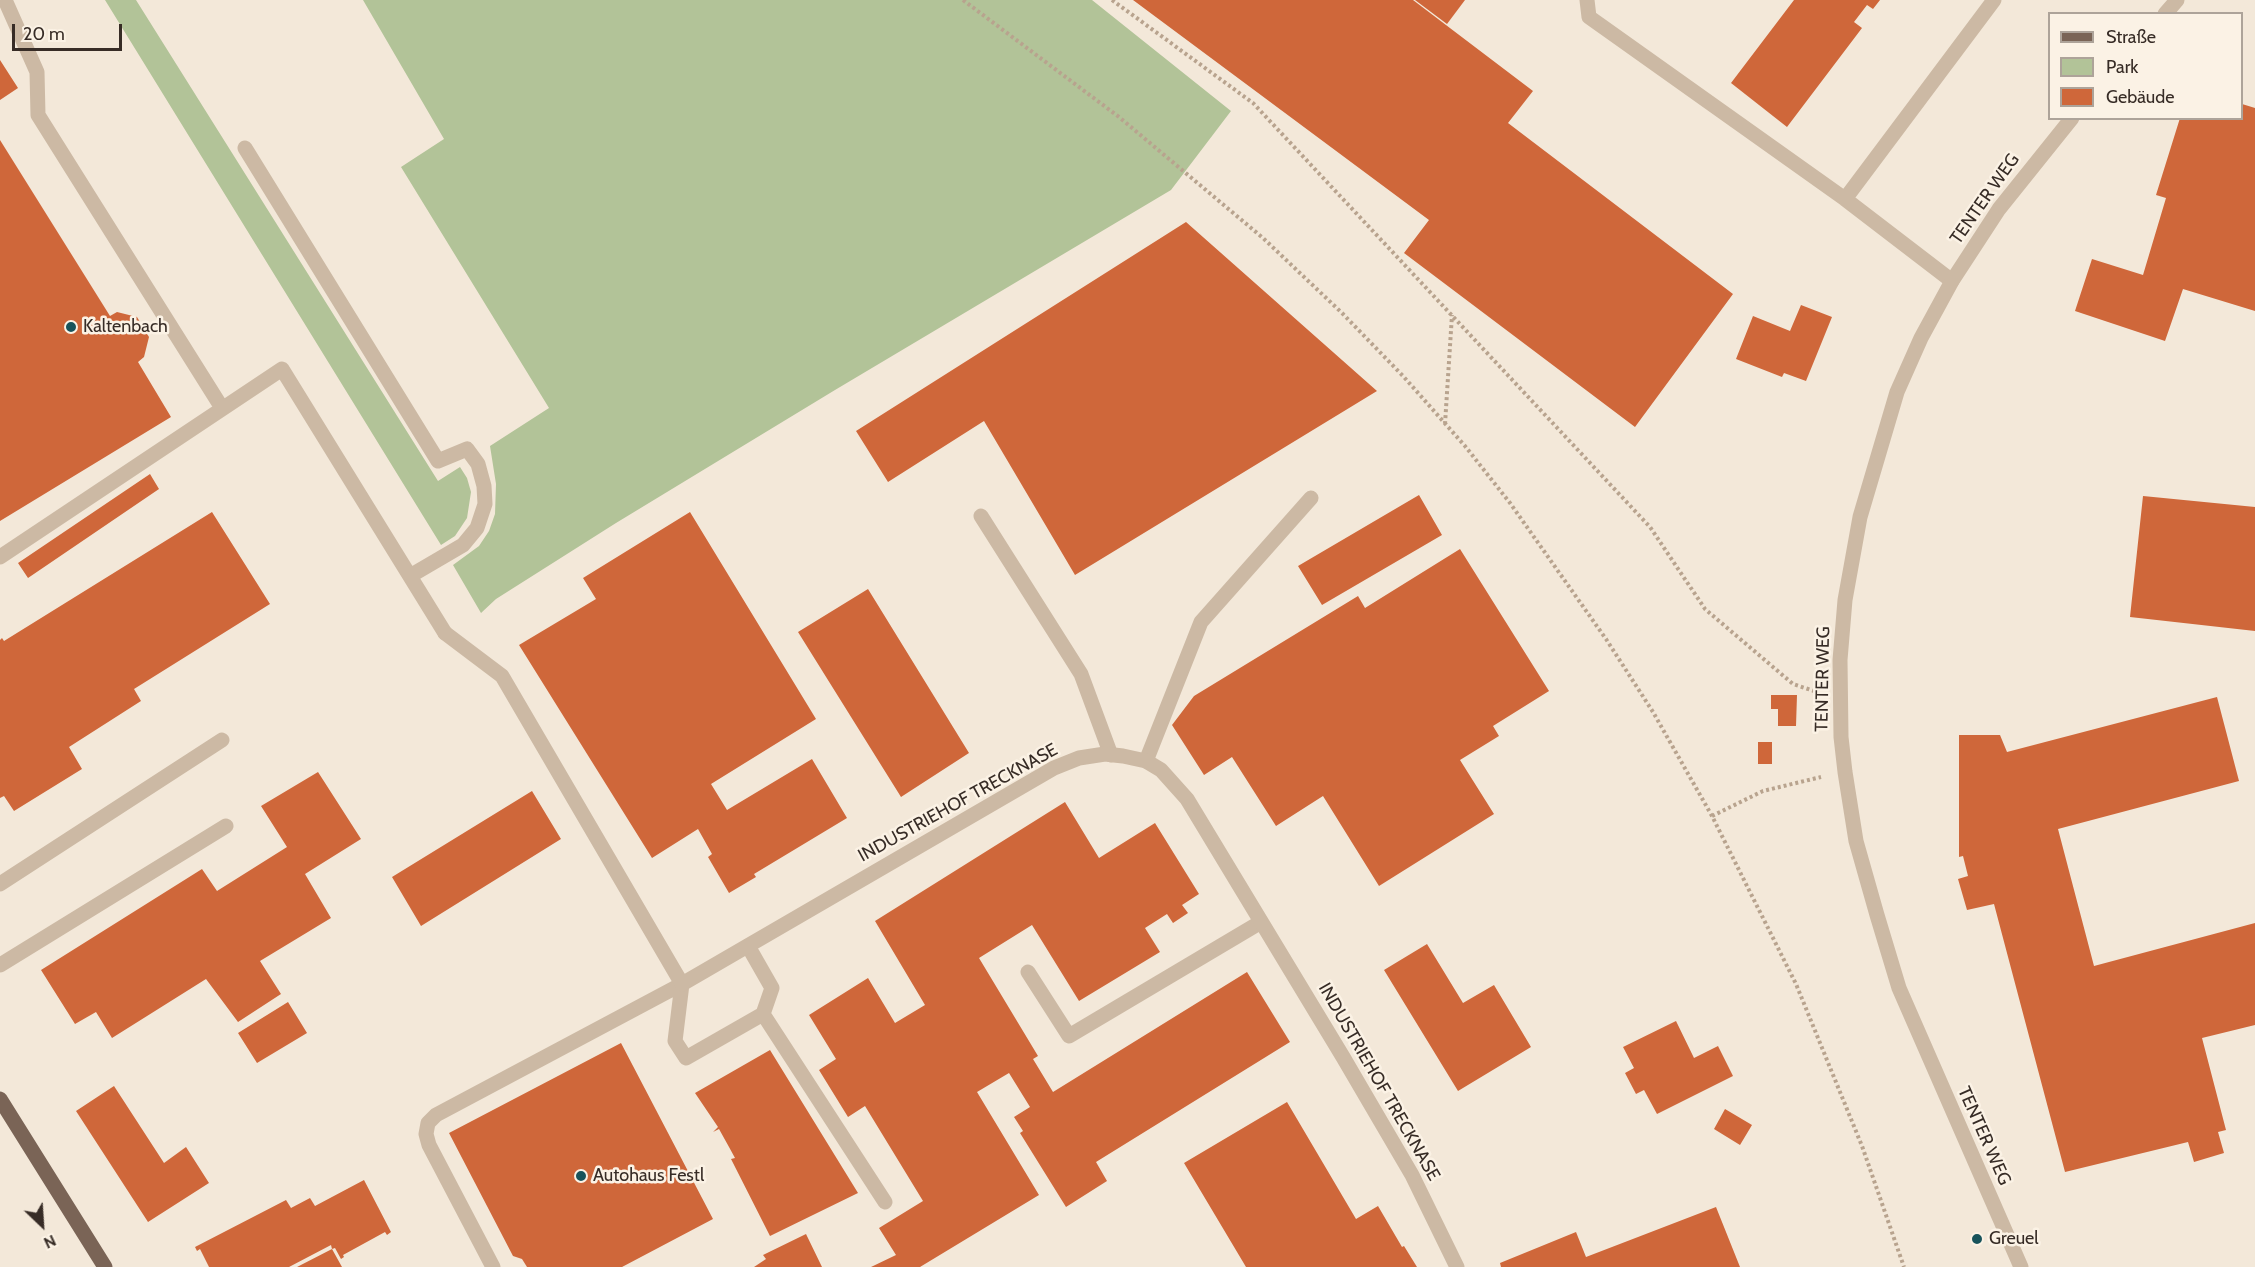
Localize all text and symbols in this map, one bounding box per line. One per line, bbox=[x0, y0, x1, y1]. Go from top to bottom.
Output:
scale bar bbox=[15, 12, 124, 50]
legend bbox=[2048, 12, 2243, 120]
text: 20 m bbox=[23, 23, 65, 45]
text: Straße bbox=[2106, 26, 2156, 48]
text: Park bbox=[2106, 56, 2138, 78]
text: Gebäude bbox=[2106, 86, 2175, 108]
street label: TENTER WEG bbox=[1946, 150, 2024, 248]
place label: Kaltenbach bbox=[83, 316, 168, 338]
marker: Kaltenbach bbox=[64, 320, 78, 334]
street label: TENTER WEG bbox=[1811, 626, 1835, 732]
street label: INDUSTRIEHOF TRECKNASE bbox=[855, 739, 1061, 867]
street label: INDUSTRIEHOF TRECKNASE bbox=[1313, 979, 1445, 1185]
street label: TENTER WEG bbox=[1953, 1083, 2015, 1189]
place label: Autohaus Festl bbox=[593, 1165, 704, 1187]
marker: Autohaus Festl bbox=[574, 1169, 588, 1183]
north arrow bbox=[12, 1195, 72, 1255]
place label: Greuel bbox=[1989, 1228, 2039, 1250]
text: N bbox=[41, 1231, 59, 1253]
marker: Greuel bbox=[1970, 1232, 1984, 1246]

